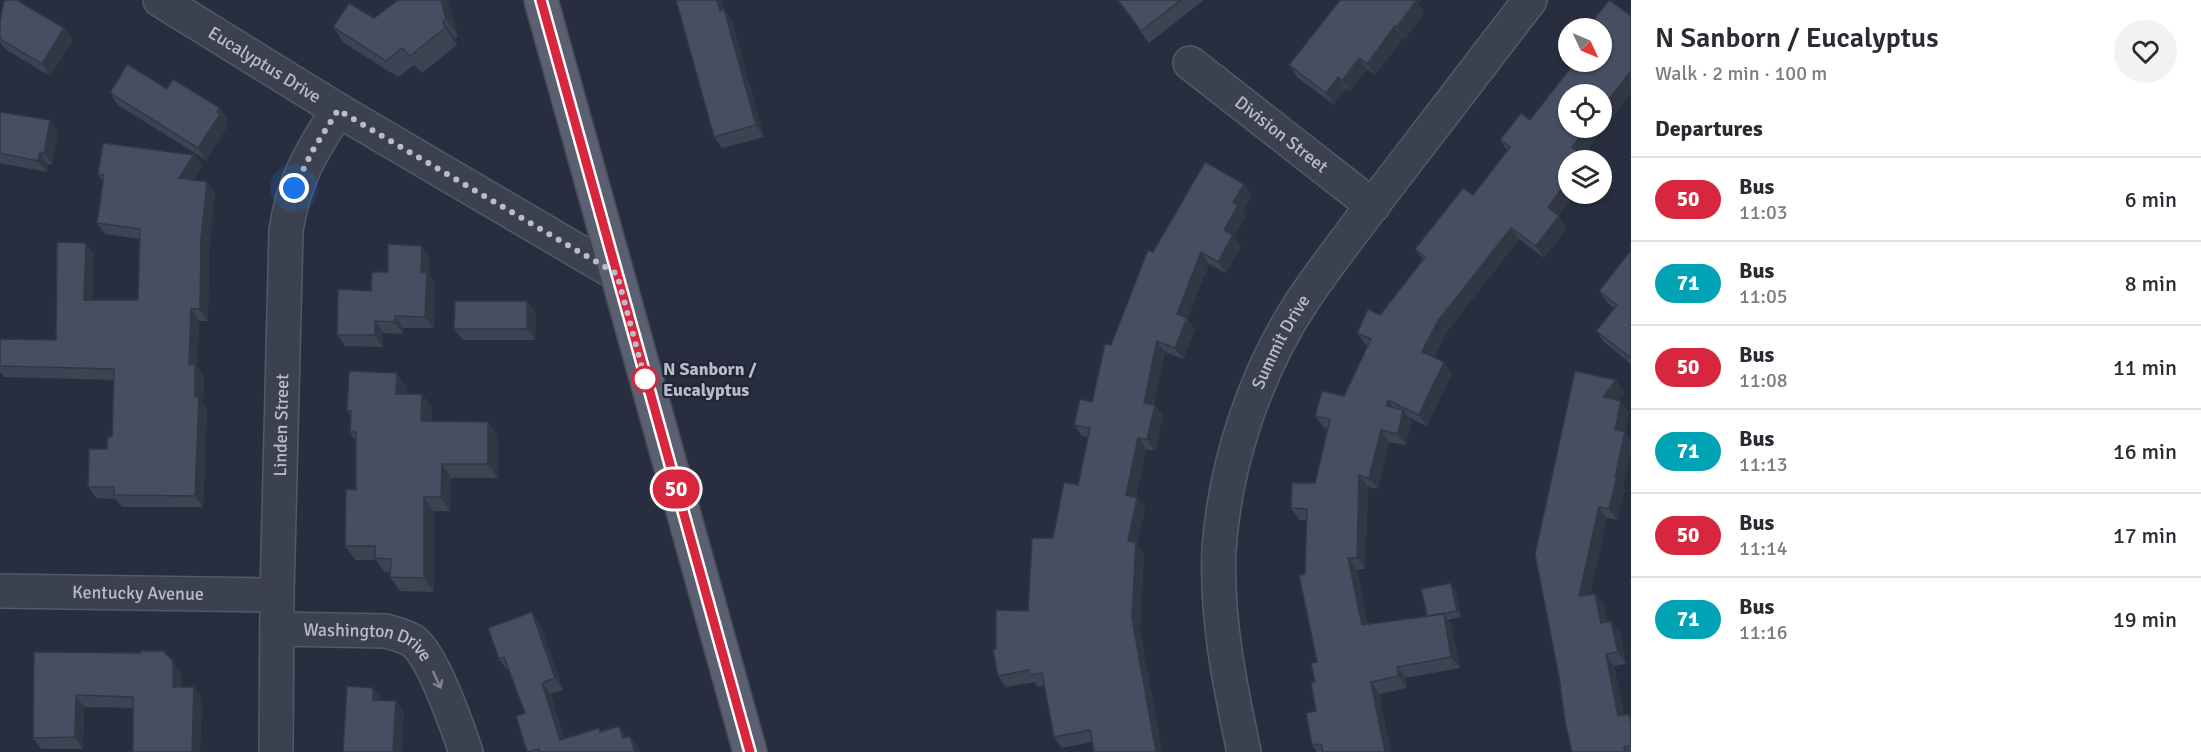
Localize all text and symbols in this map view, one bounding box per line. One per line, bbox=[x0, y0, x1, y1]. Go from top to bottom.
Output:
north arrow bbox=[1558, 18, 1612, 72]
map controls bbox=[1558, 18, 1612, 204]
button: heart bbox=[2114, 20, 2177, 83]
street label: Eucalyptus Drive bbox=[204, 21, 325, 108]
text: N Sanborn / Eucalyptus bbox=[1655, 21, 1939, 55]
text: Walk · 2 min · 100 m bbox=[1655, 61, 1827, 86]
button: locate bbox=[1558, 84, 1612, 138]
street label: Division Street bbox=[1230, 91, 1332, 178]
text: Departures bbox=[1655, 115, 1763, 142]
button: layers bbox=[1558, 150, 1612, 204]
your location bbox=[279, 173, 309, 203]
text: Bus bbox=[1739, 173, 1774, 200]
text: 50 bbox=[1677, 186, 1699, 212]
text: 6 min bbox=[2125, 186, 2177, 213]
text: 11:03 bbox=[1739, 200, 1788, 225]
text: Bus bbox=[1739, 257, 1774, 284]
text: 71 bbox=[1677, 270, 1699, 296]
text: 8 min bbox=[2125, 270, 2177, 297]
text: 11:05 bbox=[1739, 284, 1788, 309]
street label: Summit Drive bbox=[1247, 290, 1315, 392]
text: Bus bbox=[1739, 341, 1774, 368]
text: 50 bbox=[1677, 354, 1699, 380]
text: 11 min bbox=[2113, 354, 2177, 381]
place label: N Sanborn / Eucalyptus bbox=[663, 358, 758, 401]
marker: N Sanborn / Eucalyptus bbox=[632, 366, 658, 392]
text: 11:08 bbox=[1739, 368, 1788, 393]
street label: Linden Street bbox=[269, 373, 293, 477]
text: Bus bbox=[1739, 425, 1774, 452]
text: 71 bbox=[1677, 438, 1699, 464]
text: 16 min bbox=[2113, 438, 2177, 465]
text: 11:13 bbox=[1739, 452, 1788, 477]
line badge: 50 bbox=[649, 470, 703, 508]
text: 50 bbox=[665, 476, 687, 502]
text: Bus bbox=[1739, 509, 1774, 536]
text: 50 bbox=[1677, 522, 1699, 548]
text: 17 min bbox=[2113, 522, 2177, 549]
text: 11:14 bbox=[1739, 536, 1788, 561]
street label: Kentucky Avenue bbox=[72, 581, 204, 605]
text: Bus bbox=[1739, 593, 1774, 620]
text: 71 bbox=[1677, 606, 1699, 632]
text: 19 min bbox=[2113, 606, 2177, 633]
street label: Washington Drive bbox=[303, 618, 437, 665]
text: 11:16 bbox=[1739, 620, 1788, 645]
one-way arrow bbox=[432, 671, 444, 689]

